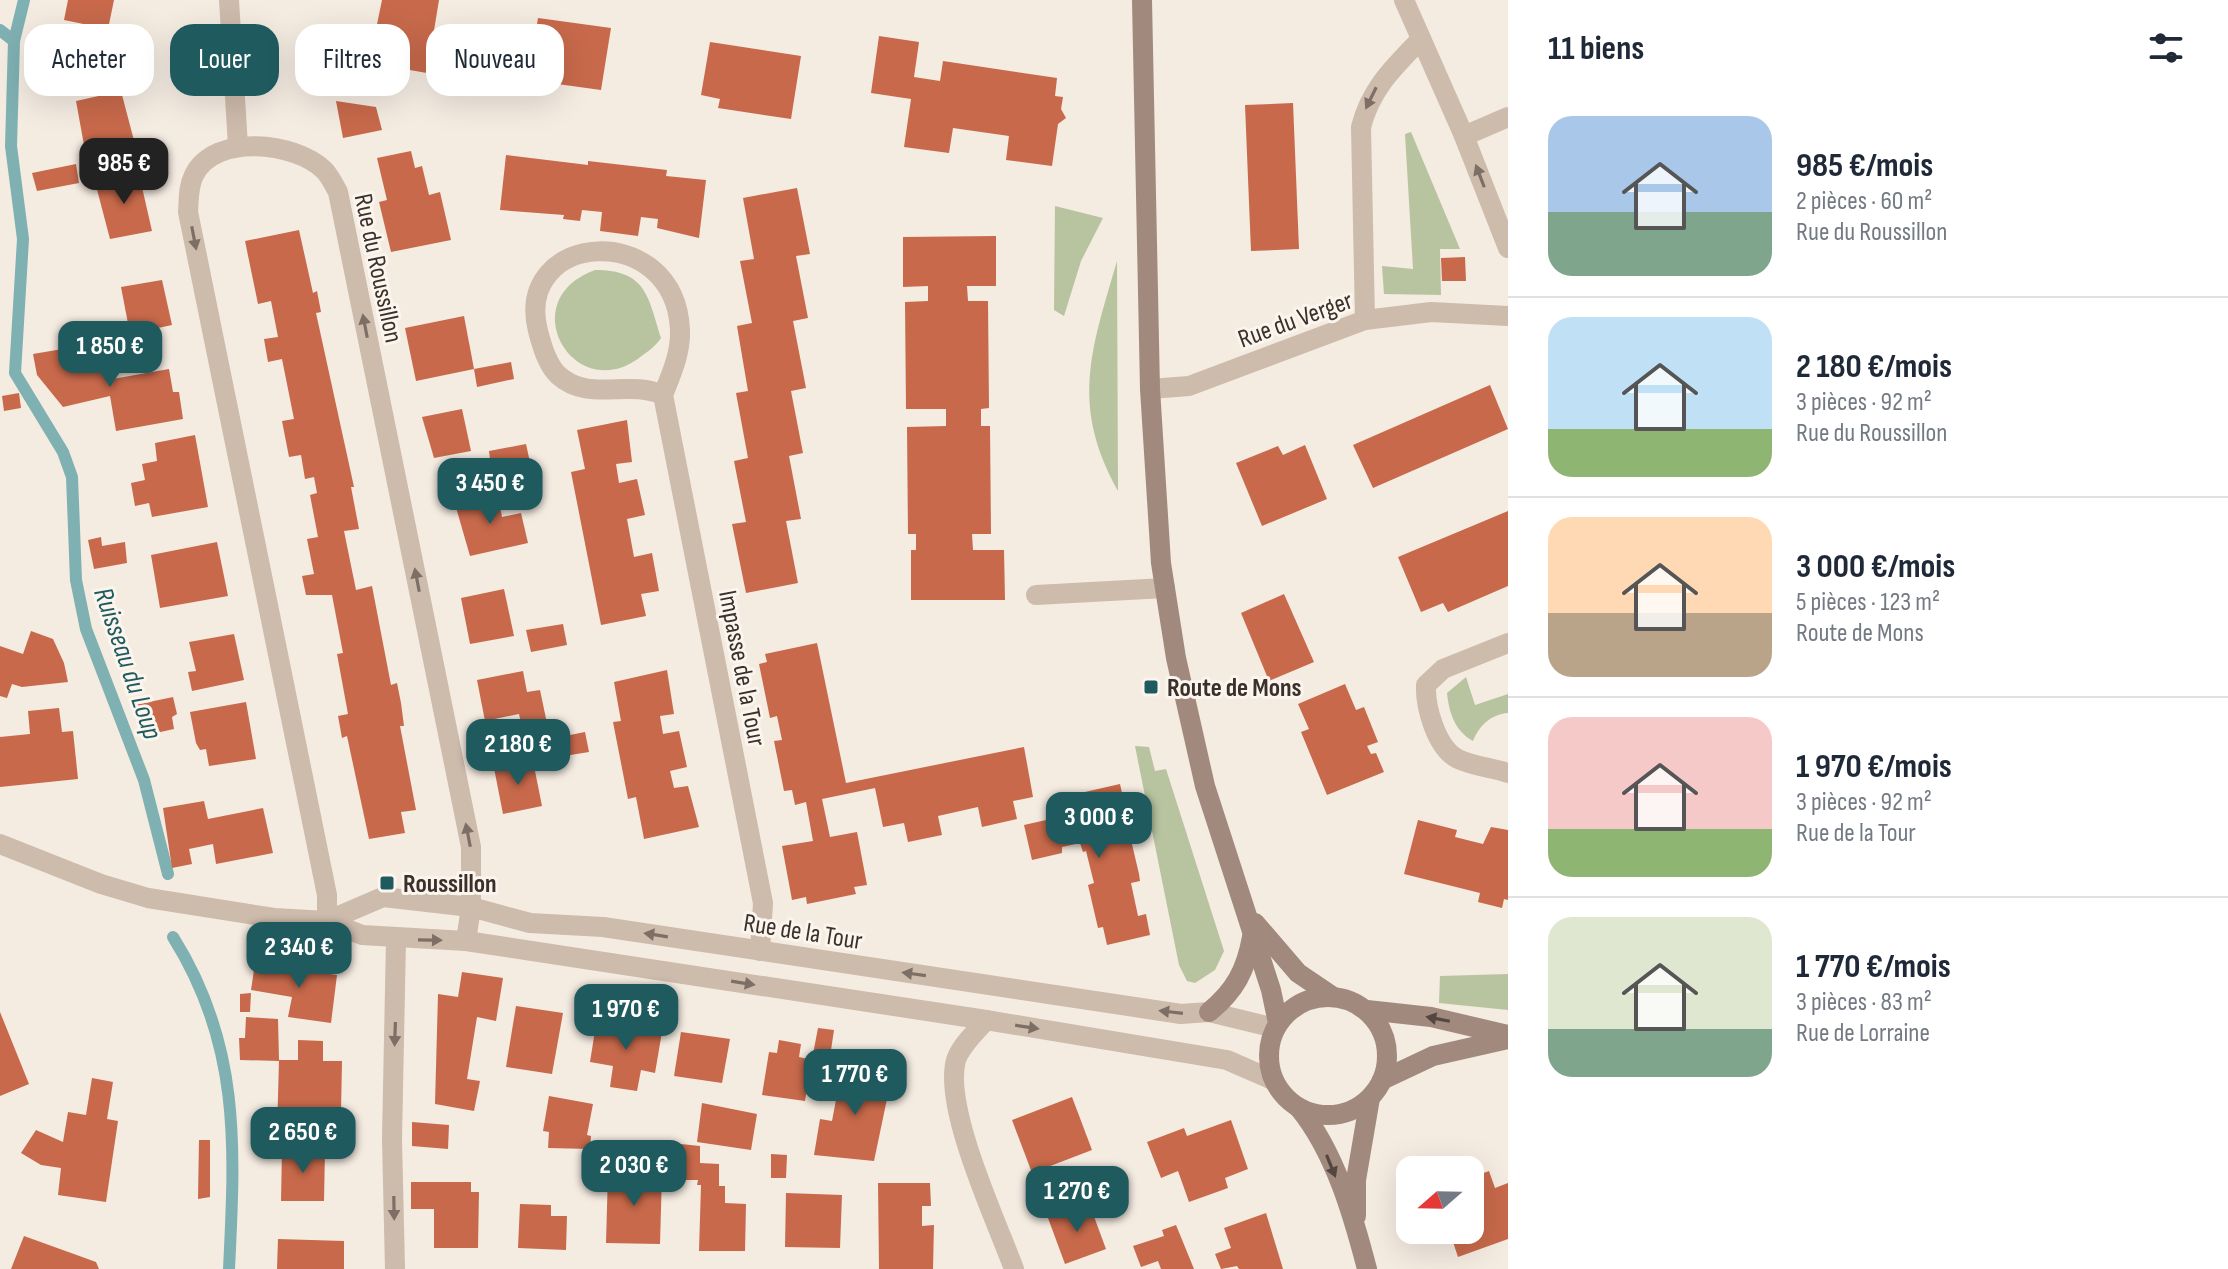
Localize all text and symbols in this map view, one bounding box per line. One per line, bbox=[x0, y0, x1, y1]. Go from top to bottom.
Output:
chip: Acheter bbox=[24, 24, 154, 96]
chip: Louer bbox=[170, 24, 279, 96]
chip: Filtres bbox=[295, 24, 410, 96]
chip: Nouveau bbox=[426, 24, 564, 96]
icon: filters bbox=[2144, 26, 2188, 70]
text: 11 biens bbox=[1548, 28, 1644, 69]
one-way arrow bbox=[1364, 87, 1378, 110]
pin: 985 € bbox=[68, 138, 180, 206]
text: 985 €/mois bbox=[1796, 145, 1933, 186]
text: 985 € bbox=[97, 148, 151, 179]
icon: home bbox=[1612, 148, 1708, 244]
one-way arrow bbox=[1473, 163, 1486, 187]
text: 2 pièces · 60 m² bbox=[1796, 186, 1932, 217]
street label: Rue du Roussillon bbox=[347, 191, 408, 346]
text: Rue du Roussillon bbox=[1796, 217, 1947, 248]
one-way arrow bbox=[188, 226, 200, 251]
street label: Rue du Verger bbox=[1234, 285, 1358, 355]
one-way arrow bbox=[358, 313, 371, 338]
pin: 1 850 € bbox=[36, 321, 184, 389]
text: 1 850 € bbox=[76, 331, 144, 362]
text: 2 180 €/mois bbox=[1796, 346, 1952, 387]
icon: home bbox=[1612, 349, 1708, 445]
text: 3 pièces · 92 m² bbox=[1796, 387, 1932, 418]
text: Rue du Roussillon bbox=[1796, 418, 1947, 449]
pin: 3 450 € bbox=[416, 458, 564, 526]
text: 3 450 € bbox=[456, 468, 524, 499]
text: 3 000 €/mois bbox=[1796, 546, 1955, 587]
icon: home bbox=[1612, 549, 1708, 645]
one-way arrow bbox=[410, 568, 423, 593]
water label: Ruisseau du Loup bbox=[86, 583, 169, 744]
text: 5 pièces · 123 m² bbox=[1796, 587, 1940, 618]
street label: Impasse de la Tour bbox=[711, 588, 772, 749]
text: Route de Mons bbox=[1796, 618, 1924, 649]
place label: Route de Mons bbox=[1167, 673, 1302, 704]
marker: Route de Mons bbox=[1142, 678, 1160, 696]
pin: 2 180 € bbox=[444, 719, 592, 787]
text: 2 180 € bbox=[484, 729, 552, 760]
text: 1 970 €/mois bbox=[1796, 746, 1952, 787]
icon: home bbox=[1612, 749, 1708, 845]
text: 3 pièces · 92 m² bbox=[1796, 787, 1932, 818]
pin: 3 000 € bbox=[1025, 792, 1173, 860]
text: 3 000 € bbox=[1064, 802, 1134, 833]
text: Rue de la Tour bbox=[1796, 818, 1916, 849]
one-way arrow bbox=[462, 822, 474, 847]
place label: Roussillon bbox=[403, 869, 497, 900]
marker: Roussillon bbox=[378, 874, 396, 892]
street label: Rue de la Tour bbox=[741, 908, 865, 957]
pin: 2 340 € bbox=[225, 922, 373, 990]
one-way arrow bbox=[644, 928, 669, 941]
text: 2 340 € bbox=[265, 932, 333, 963]
one-way arrow bbox=[418, 933, 443, 946]
text: 1 770 €/mois bbox=[1796, 946, 1951, 987]
icon: home bbox=[1612, 949, 1708, 1045]
one-way arrow bbox=[901, 967, 926, 980]
one-way arrow bbox=[731, 977, 756, 990]
pin: 1 970 € bbox=[552, 984, 700, 1052]
text: 3 pièces · 83 m² bbox=[1796, 987, 1932, 1018]
text: 1 970 € bbox=[592, 994, 660, 1025]
one-way arrow bbox=[1158, 1005, 1183, 1018]
one-way arrow bbox=[1425, 1013, 1450, 1025]
text: Rue de Lorraine bbox=[1796, 1018, 1930, 1049]
one-way arrow bbox=[1015, 1021, 1040, 1034]
one-way arrow bbox=[388, 1022, 401, 1047]
pin: 1 770 € bbox=[781, 1049, 929, 1117]
text: 1 770 € bbox=[822, 1059, 888, 1090]
pin: 2 650 € bbox=[229, 1107, 377, 1175]
text: 2 650 € bbox=[269, 1117, 337, 1148]
pin: 2 030 € bbox=[560, 1140, 708, 1208]
text: 2 030 € bbox=[599, 1150, 669, 1181]
one-way arrow bbox=[1325, 1154, 1338, 1178]
north arrow bbox=[1396, 1156, 1484, 1244]
map controls bbox=[1396, 1156, 1484, 1244]
pin: 1 270 € bbox=[1003, 1166, 1151, 1234]
text: 1 270 € bbox=[1044, 1176, 1110, 1207]
one-way arrow bbox=[388, 1196, 400, 1221]

